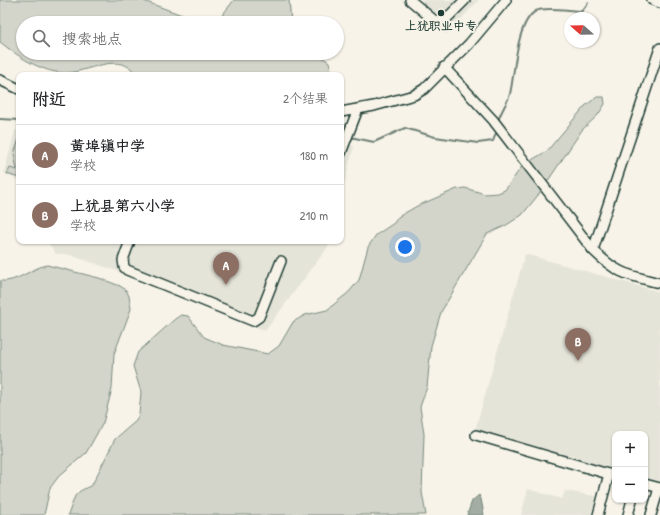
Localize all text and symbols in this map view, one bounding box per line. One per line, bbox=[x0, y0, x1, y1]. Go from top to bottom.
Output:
marker: 上犹职业中专 bbox=[436, 8, 446, 18]
north arrow bbox=[564, 12, 600, 48]
search box bbox=[16, 16, 344, 60]
place label: 上犹职业中专 bbox=[405, 17, 477, 34]
icon: search bbox=[30, 27, 52, 49]
text: 搜索地点 bbox=[62, 28, 122, 49]
text: 附近 bbox=[32, 87, 66, 110]
text: 2个结果 bbox=[283, 89, 328, 107]
text: 黄埠镇中学 bbox=[70, 135, 145, 156]
text: A bbox=[42, 146, 48, 164]
text: 180 m bbox=[300, 146, 328, 164]
text: 学校 bbox=[70, 156, 96, 174]
text: 上犹县第六小学 bbox=[70, 195, 175, 216]
text: B bbox=[42, 206, 48, 224]
text: 210 m bbox=[300, 206, 328, 224]
text: 学校 bbox=[70, 216, 96, 234]
your location bbox=[395, 237, 415, 257]
pin: A bbox=[213, 252, 239, 285]
pin: B bbox=[565, 328, 591, 361]
map controls bbox=[612, 431, 648, 503]
button: + bbox=[612, 431, 648, 467]
button: − bbox=[612, 467, 648, 503]

